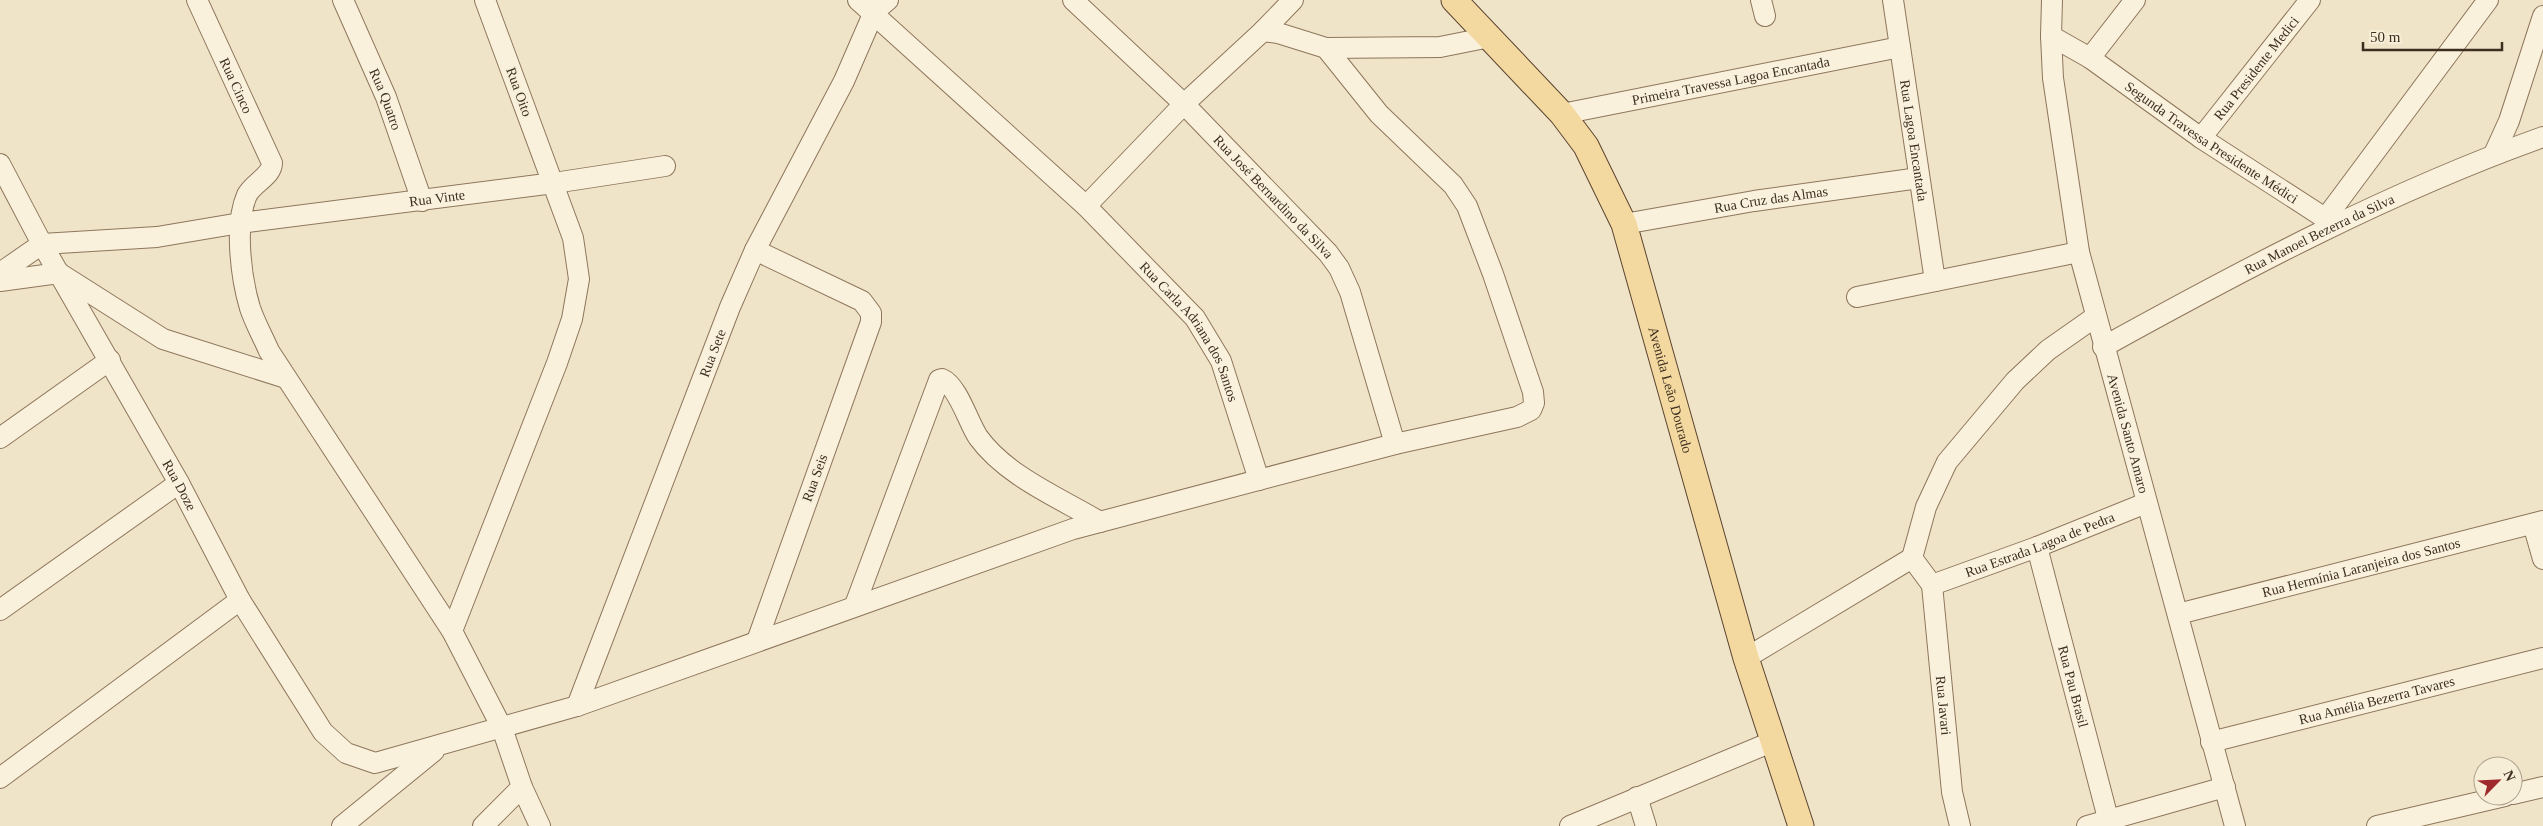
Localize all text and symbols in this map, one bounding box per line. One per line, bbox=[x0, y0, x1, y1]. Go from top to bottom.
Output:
street label: Rua Presidente Medici bbox=[2211, 13, 2302, 123]
scale bar bbox=[2363, 20, 2502, 52]
text: 50 m bbox=[2370, 29, 2401, 45]
street label: Primeira Travessa Lagoa Encantada bbox=[1631, 53, 1832, 107]
street label: Rua Cinco bbox=[217, 55, 256, 116]
street label: Rua Oito bbox=[503, 65, 535, 119]
street label: Rua Quatro bbox=[367, 66, 404, 132]
street label: Segunda Travessa Presidente Médici bbox=[2122, 78, 2301, 206]
street label: Rua Lagoa Encantada bbox=[1897, 79, 1931, 203]
street label: Rua José Bernardino da Silva bbox=[1211, 132, 1337, 262]
street label: Rua Cruz das Almas bbox=[1713, 183, 1829, 215]
street label: Rua Vinte bbox=[408, 187, 466, 209]
street label: Rua Manoel Bezerra da Silva bbox=[2242, 191, 2397, 277]
street label: Rua Carla Adriana dos Santos bbox=[1137, 259, 1241, 404]
street label: Avenida Leão Dourado bbox=[1646, 325, 1695, 455]
street label: Rua Sete bbox=[696, 327, 728, 379]
street label: Avenida Santo Amaro bbox=[2105, 372, 2152, 495]
street label: Rua Seis bbox=[800, 452, 830, 504]
street label: Rua Doze bbox=[160, 457, 200, 513]
street label: Rua Estrada Lagoa de Pedra bbox=[1963, 509, 2117, 580]
street label: Rua Hermínia Laranjeira dos Santos bbox=[2261, 535, 2462, 600]
street label: Rua Pau Brasil bbox=[2056, 644, 2091, 729]
street label: Rua Amélia Bezerra Tavares bbox=[2297, 673, 2456, 727]
street label: Rua Javari bbox=[1933, 675, 1954, 736]
north arrow bbox=[2473, 756, 2523, 806]
text: N bbox=[2501, 768, 2518, 784]

